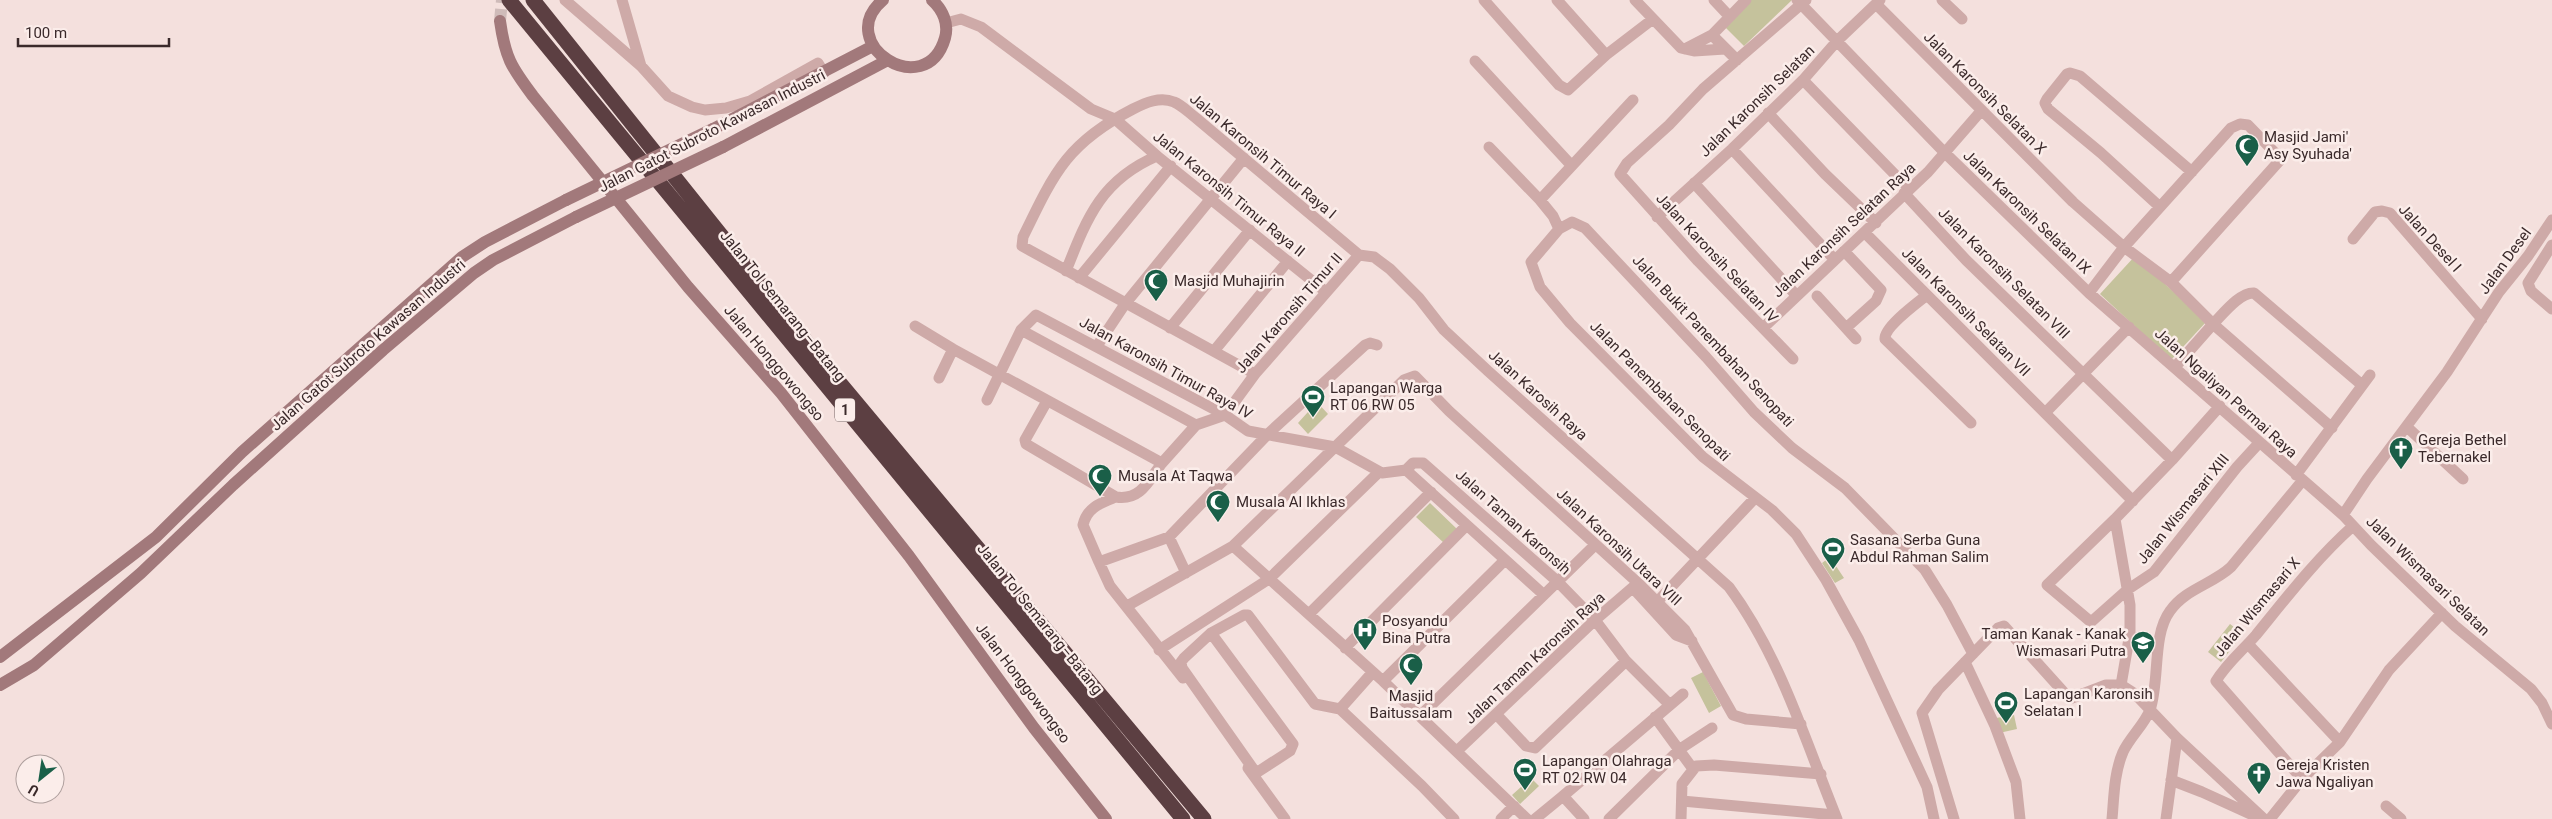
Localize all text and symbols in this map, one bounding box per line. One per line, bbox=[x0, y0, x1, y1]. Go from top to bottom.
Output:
scale bar bbox=[18, 15, 169, 47]
text: 100 m bbox=[25, 24, 67, 42]
street label: Jalan Karonsih Selatan X bbox=[1920, 28, 2051, 159]
street label: Jalan Karonsih Selatan bbox=[1696, 41, 1818, 161]
street label: Jalan Gatot Subroto Kawasan Industri bbox=[596, 66, 828, 196]
street label: Jalan Karonsih Timur Raya I bbox=[1186, 89, 1340, 223]
street label: Jalan Karonsih Timur Raya II bbox=[1150, 127, 1308, 261]
place label: Masjid Jami' Asy Syuhada' bbox=[2264, 128, 2352, 163]
mosque icon: Masjid Jami' Asy Syuhada' bbox=[2234, 133, 2260, 167]
street label: Jalan Karonsih Selatan IX bbox=[1959, 146, 2095, 278]
street label: Jalan Karonsih Selatan Raya bbox=[1769, 159, 1919, 301]
street label: Jalan Karonsih Selatan IV bbox=[1652, 190, 1782, 327]
street label: Jalan Desel I bbox=[2395, 200, 2465, 276]
street label: Jalan Karonsih Selatan VIII bbox=[1935, 204, 2073, 342]
street label: Jalan Desel bbox=[2475, 224, 2535, 298]
street label: Jalan Tol Semarang–Batang bbox=[717, 227, 849, 385]
street label: Jalan Karonsih Selatan VII bbox=[1898, 244, 2034, 380]
street label: Jalan Karonsih Timur II bbox=[1232, 249, 1346, 377]
street label: Jalan Bukit Panembahan Senopati bbox=[1628, 251, 1798, 431]
street label: Jalan Gatot Subroto Kawasan Industri bbox=[267, 256, 469, 434]
mosque icon: Masjid Muhajirin bbox=[1143, 268, 1169, 302]
place label: Masjid Muhajirin bbox=[1174, 272, 1284, 290]
street label: Jalan Honggowongso bbox=[720, 301, 828, 425]
street label: Jalan Karonsih Timur Raya IV bbox=[1076, 313, 1256, 423]
street label: Jalan Panembahan Senopati bbox=[1586, 317, 1734, 465]
street label: Jalan Ngaliyan Permai Raya bbox=[2151, 324, 2301, 462]
street label: Jalan Karosih Raya bbox=[1485, 346, 1591, 444]
place label: Lapangan Warga RT 06 RW 05 bbox=[1330, 379, 1442, 414]
sports icon: Lapangan Warga RT 06 RW 05 bbox=[1300, 384, 1326, 418]
road number: 1 bbox=[835, 398, 855, 422]
place label: Gereja Bethel Tebernakel bbox=[2418, 431, 2507, 466]
church icon: Gereja Bethel Tebernakel bbox=[2388, 436, 2414, 470]
street label: Jalan Wismasari XIII bbox=[2133, 450, 2233, 568]
mosque icon: Musala At Taqwa bbox=[1087, 463, 1113, 497]
street label: Jalan Taman Karonsih bbox=[1452, 466, 1574, 578]
place label: Musala At Taqwa bbox=[1118, 467, 1233, 485]
street label: Jalan Karonsih Utara VIII bbox=[1553, 484, 1685, 610]
mosque icon: Musala Al Ikhlas bbox=[1205, 489, 1231, 523]
place label: Musala Al Ikhlas bbox=[1236, 493, 1345, 511]
street label: Jalan Wismasari Selatan bbox=[2363, 512, 2493, 640]
place label: Sasana Serba Guna Abdul Rahman Salim bbox=[1850, 531, 1989, 566]
sports icon: Sasana Serba Guna Abdul Rahman Salim bbox=[1820, 536, 1846, 570]
street label: Jalan Tol Semarang–Batang bbox=[974, 540, 1106, 698]
street label: Jalan Wismasari X bbox=[2210, 553, 2304, 660]
street label: Jalan Taman Karonsih Raya bbox=[1461, 588, 1609, 728]
place label: Posyandu Bina Putra bbox=[1382, 612, 1451, 647]
hospital icon: Posyandu Bina Putra bbox=[1352, 617, 1378, 651]
street label: Jalan Honggowongso bbox=[972, 619, 1074, 747]
place label: Taman Kanak - Kanak Wismasari Putra bbox=[1982, 625, 2126, 660]
school or university icon: Taman Kanak - Kanak Wismasari Putra bbox=[2130, 630, 2156, 664]
mosque icon: Masjid Baitussalam bbox=[1398, 652, 1424, 686]
place label: Lapangan Karonsih Selatan I bbox=[2024, 685, 2153, 720]
place label: Masjid Baitussalam bbox=[1370, 687, 1452, 722]
sports icon: Lapangan Karonsih Selatan I bbox=[1993, 690, 2019, 724]
place label: Lapangan Olahraga RT 02 RW 04 bbox=[1542, 752, 1672, 787]
north arrow bbox=[15, 754, 65, 804]
place label: Gereja Kristen Jawa Ngaliyan bbox=[2276, 756, 2374, 791]
sports icon: Lapangan Olahraga RT 02 RW 04 bbox=[1512, 757, 1538, 791]
church icon: Gereja Kristen Jawa Ngaliyan bbox=[2246, 761, 2272, 795]
text: U bbox=[26, 781, 41, 799]

